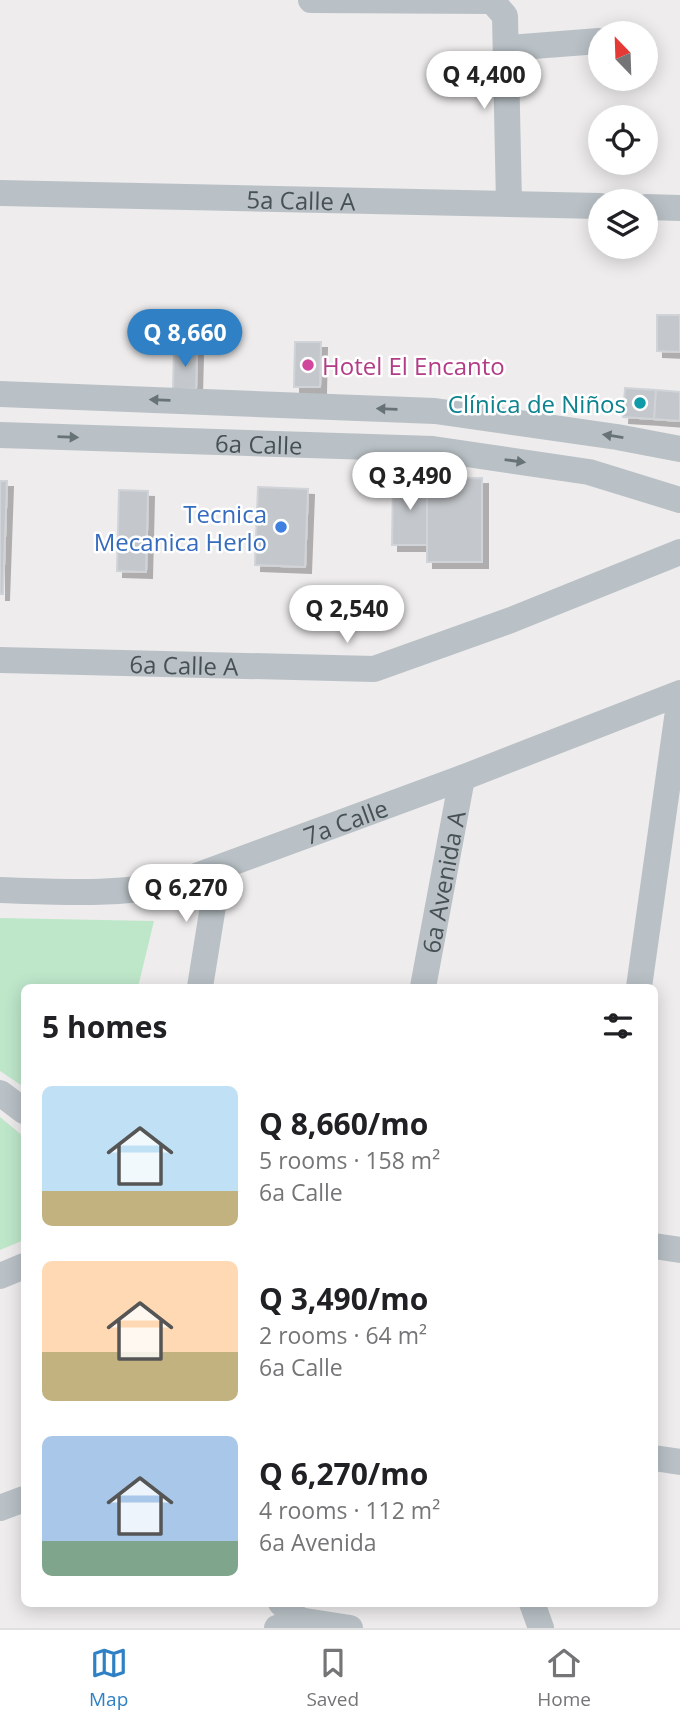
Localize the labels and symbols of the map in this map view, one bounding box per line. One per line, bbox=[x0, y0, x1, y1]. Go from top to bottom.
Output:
north arrow bbox=[588, 21, 658, 91]
pin: Q 4,400 bbox=[419, 52, 549, 111]
street label: 5a Calle A bbox=[246, 182, 356, 217]
pin: Q 8,660 bbox=[120, 310, 250, 369]
place label: Hotel El Encanto bbox=[322, 349, 505, 382]
marker: Hotel El Encanto bbox=[300, 357, 316, 373]
place label: Clínica de Niños bbox=[448, 387, 626, 420]
one-way arrow bbox=[149, 395, 171, 406]
marker: Clínica de Niños bbox=[632, 395, 648, 411]
one-way arrow bbox=[376, 403, 398, 414]
street label: 6a Calle bbox=[215, 425, 303, 461]
one-way arrow bbox=[602, 430, 624, 441]
one-way arrow bbox=[57, 432, 79, 443]
pin: Q 3,490 bbox=[345, 452, 475, 512]
one-way arrow bbox=[504, 456, 526, 467]
place label: Tecnica Mecanica Herlo bbox=[94, 497, 267, 558]
marker: Tecnica Mecanica Herlo bbox=[273, 519, 289, 535]
pin: Q 2,540 bbox=[282, 586, 412, 645]
street label: 6a Calle A bbox=[129, 647, 240, 682]
street label: 7a Calle bbox=[299, 790, 392, 852]
street label: 6a Avenida A bbox=[413, 807, 472, 956]
pin: Q 6,270 bbox=[121, 864, 251, 924]

